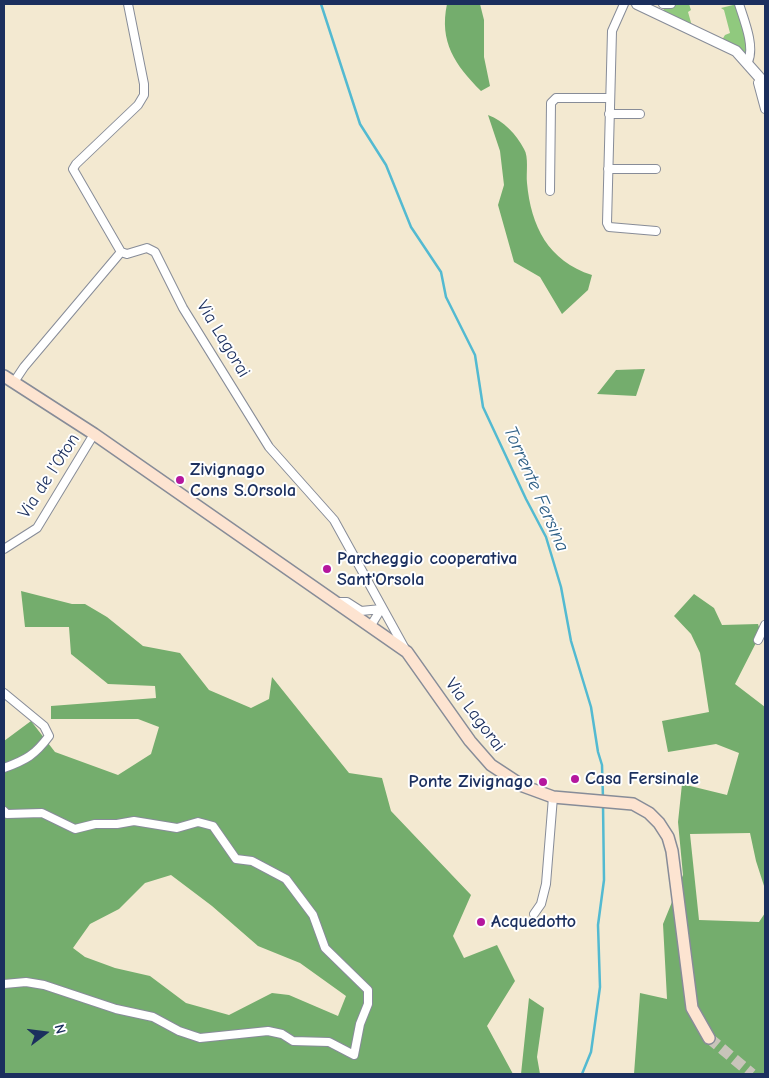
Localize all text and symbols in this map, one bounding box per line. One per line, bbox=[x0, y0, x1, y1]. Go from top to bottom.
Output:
street label: Via Lagorai bbox=[192, 296, 254, 382]
water label: Torrente Fersina bbox=[498, 423, 574, 555]
street label: Via de l'Oton bbox=[14, 430, 84, 522]
place label: Zivignago Cons S.Orsola bbox=[190, 459, 296, 502]
marker: Zivignago Cons S.Orsola bbox=[174, 474, 186, 486]
place label: Parcheggio cooperativa Sant'Orsola bbox=[337, 548, 517, 590]
marker: Parcheggio cooperativa Sant'Orsola bbox=[321, 563, 333, 575]
street label: Via Lagorai bbox=[440, 674, 510, 756]
place label: Casa Fersinale bbox=[585, 768, 699, 790]
place label: Ponte Zivignago bbox=[409, 771, 533, 793]
marker: Casa Fersinale bbox=[569, 773, 581, 785]
marker: Ponte Zivignago bbox=[537, 776, 549, 788]
place label: Acquedotto bbox=[491, 911, 576, 933]
marker: Acquedotto bbox=[475, 916, 487, 928]
north arrow bbox=[20, 1008, 70, 1058]
text: N bbox=[51, 1022, 69, 1036]

